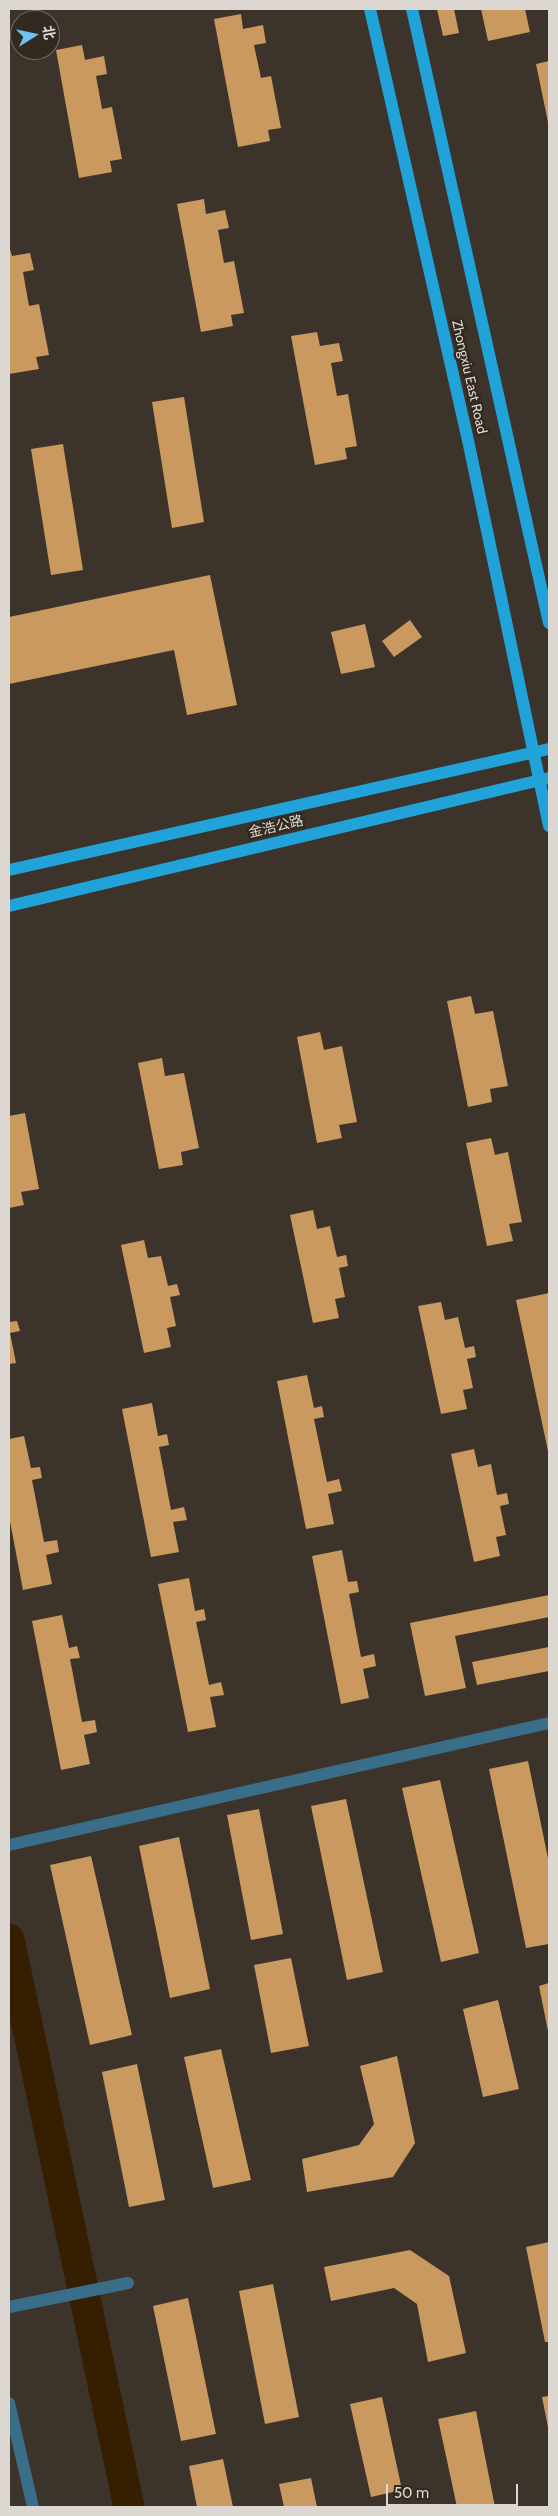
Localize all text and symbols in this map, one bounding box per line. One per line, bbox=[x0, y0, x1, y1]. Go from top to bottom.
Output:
north arrow bbox=[10, 10, 60, 60]
text: 北 bbox=[39, 24, 59, 41]
street label: Zhongxiu East Road bbox=[448, 318, 490, 436]
street label: 金浩公路 bbox=[247, 813, 305, 841]
scale bar bbox=[388, 2474, 520, 2506]
text: 50 m bbox=[394, 2484, 429, 2502]

